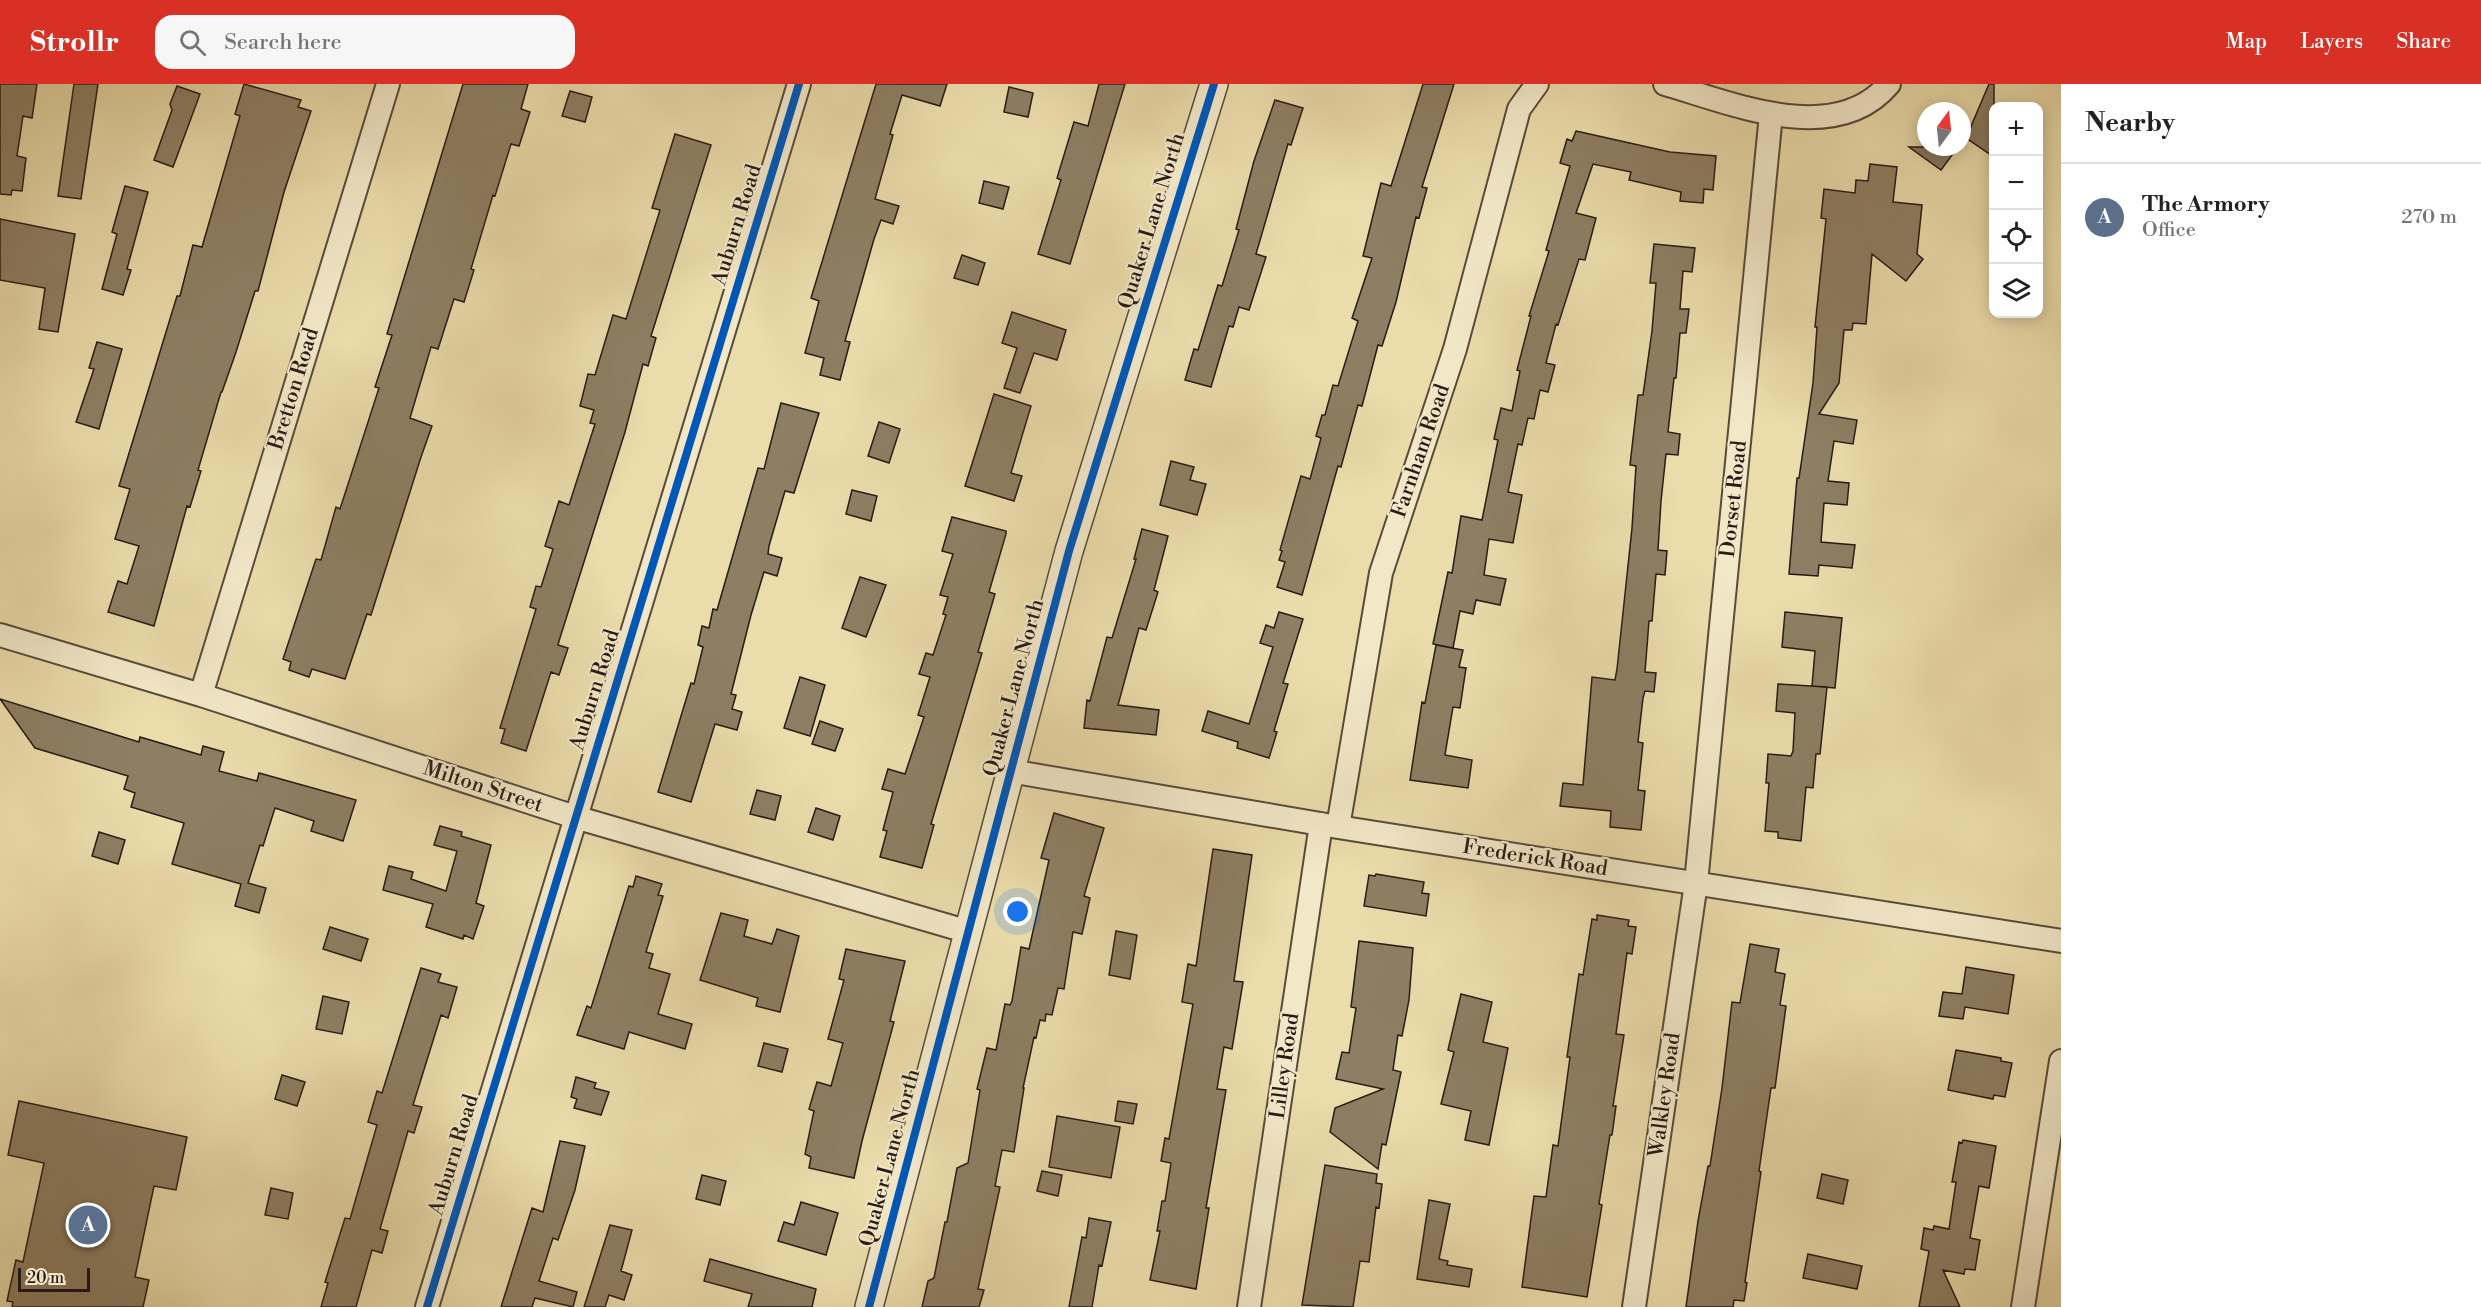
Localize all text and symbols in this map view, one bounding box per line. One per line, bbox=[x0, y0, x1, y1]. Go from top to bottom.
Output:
search box bbox=[155, 15, 575, 69]
text: Strollr bbox=[30, 25, 119, 60]
icon: search bbox=[176, 26, 209, 59]
text: Search here bbox=[224, 29, 342, 56]
text: Map bbox=[2226, 29, 2267, 55]
text: Layers bbox=[2300, 29, 2363, 55]
text: Share bbox=[2396, 29, 2451, 55]
north arrow bbox=[1917, 102, 1971, 156]
map controls bbox=[1989, 102, 2043, 318]
button: + bbox=[1989, 102, 2043, 156]
text: Nearby bbox=[2085, 107, 2175, 139]
street label: Quaker Lane North bbox=[1113, 129, 1191, 312]
button: − bbox=[1989, 156, 2043, 210]
street label: Auburn Road bbox=[706, 161, 768, 290]
text: The Armory bbox=[2142, 191, 2270, 218]
text: A bbox=[2097, 205, 2112, 230]
text: 270 m bbox=[2401, 205, 2457, 230]
button: locate bbox=[1989, 210, 2043, 264]
text: Office bbox=[2142, 218, 2196, 243]
button: layers bbox=[1989, 264, 2043, 318]
street label: Bretton Road bbox=[263, 325, 325, 454]
street label: Farnham Road bbox=[1386, 381, 1456, 521]
street label: Dorset Road bbox=[1715, 439, 1753, 559]
street label: Quaker Lane North bbox=[978, 596, 1050, 780]
street label: Auburn Road bbox=[564, 626, 626, 755]
street label: Milton Street bbox=[420, 755, 547, 819]
street label: Frederick Road bbox=[1461, 834, 1610, 882]
your location bbox=[1003, 897, 1032, 926]
street label: Lilley Road bbox=[1265, 1011, 1305, 1121]
street label: Walkley Road bbox=[1643, 1031, 1687, 1160]
street label: Quaker Lane North bbox=[854, 1066, 926, 1250]
street label: Auburn Road bbox=[423, 1091, 485, 1220]
pin: A bbox=[68, 1202, 107, 1248]
scale bar bbox=[18, 1265, 90, 1292]
text: 20 m bbox=[27, 1268, 64, 1288]

